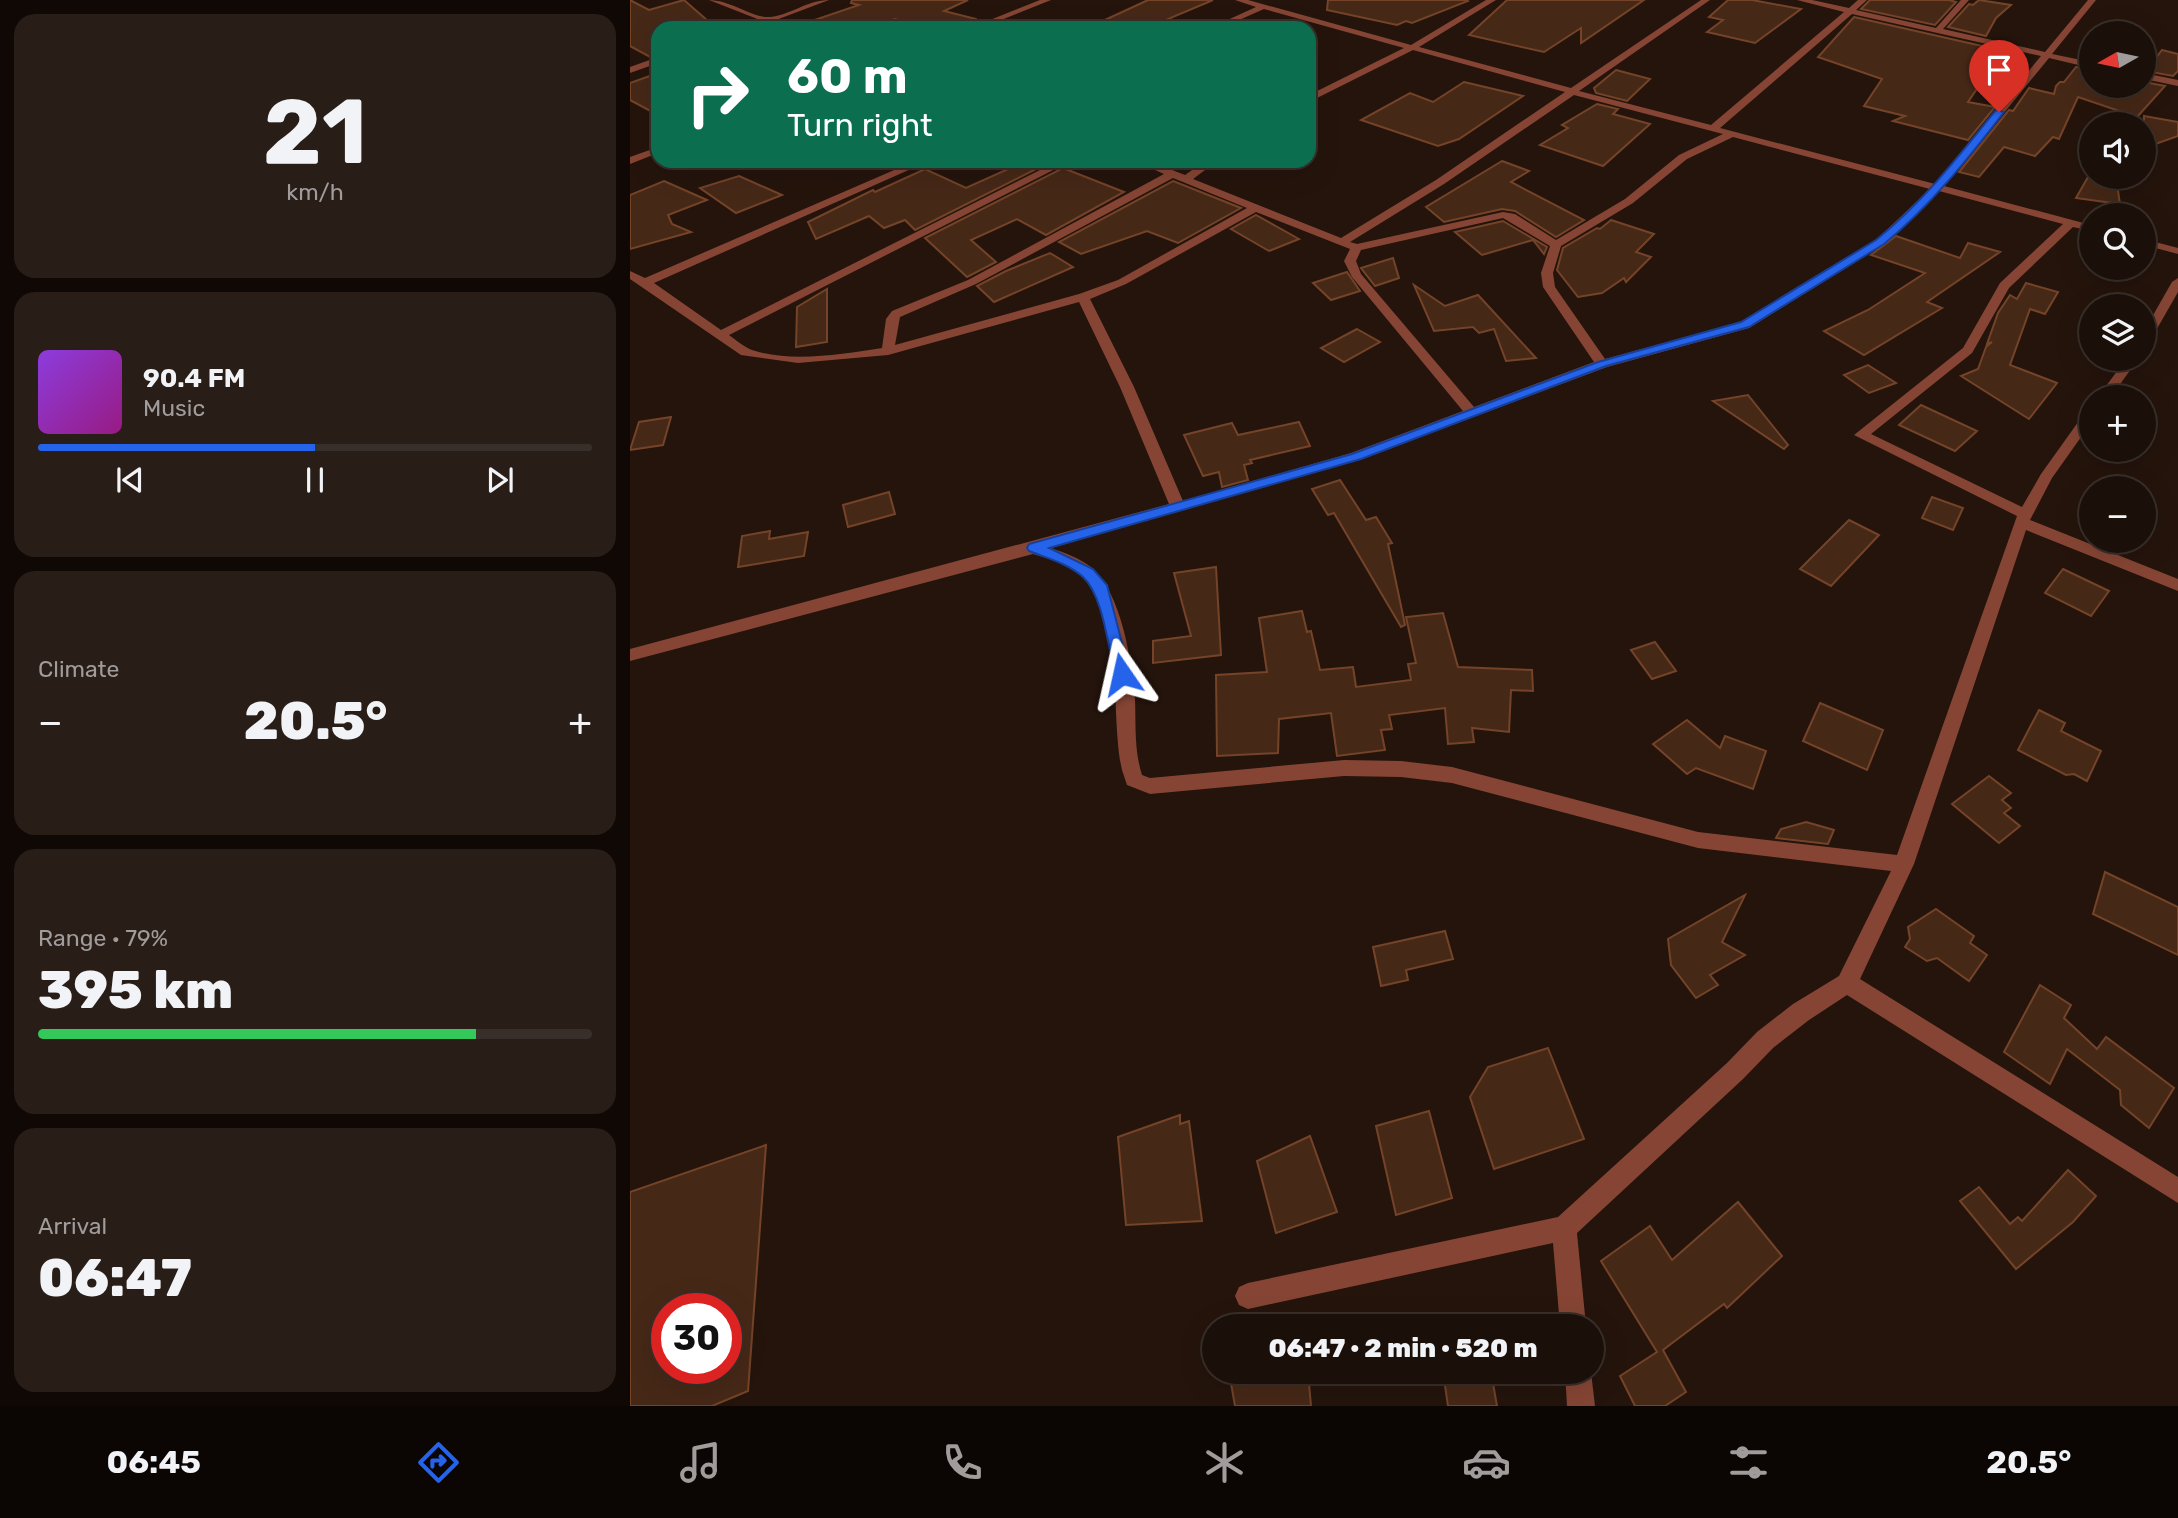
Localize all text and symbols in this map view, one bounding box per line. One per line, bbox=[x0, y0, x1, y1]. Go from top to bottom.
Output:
north arrow bbox=[2079, 21, 2156, 98]
map controls bbox=[2079, 21, 2156, 553]
pin bbox=[1969, 40, 2029, 112]
text: 60 m bbox=[787, 47, 908, 105]
icon: right bbox=[672, 49, 763, 140]
icon: arrive bbox=[1980, 51, 2018, 89]
text: 21 bbox=[263, 78, 367, 186]
text: Turn right bbox=[787, 106, 932, 144]
button: sound bbox=[2079, 112, 2156, 189]
text: km/h bbox=[286, 178, 344, 206]
button: search bbox=[2079, 203, 2156, 280]
button: layers bbox=[2079, 294, 2156, 371]
text: 90.4 FM bbox=[143, 363, 245, 394]
button: + bbox=[2079, 385, 2156, 462]
text: Music bbox=[143, 394, 205, 422]
icon: previous bbox=[111, 461, 149, 499]
icon: pause bbox=[296, 461, 334, 499]
icon: next bbox=[481, 461, 519, 499]
button: − bbox=[2079, 476, 2156, 553]
position arrow bbox=[1085, 637, 1159, 711]
text: Climate bbox=[38, 655, 119, 683]
text: 20.5° bbox=[244, 690, 387, 752]
text: − bbox=[38, 699, 63, 745]
text: + bbox=[568, 699, 592, 745]
text: Range · 79% bbox=[38, 924, 168, 952]
text: 395 km bbox=[38, 959, 233, 1021]
text: Arrival bbox=[38, 1212, 107, 1240]
text: 06:47 bbox=[38, 1247, 192, 1309]
speed limit sign: 30 bbox=[651, 1293, 742, 1384]
text: 06:47 · 2 min · 520 m bbox=[1268, 1333, 1538, 1364]
icon: directions bbox=[414, 1438, 463, 1487]
icon: music bbox=[676, 1438, 725, 1487]
icon: phone bbox=[938, 1438, 987, 1487]
icon: climate bbox=[1200, 1438, 1249, 1487]
icon: car bbox=[1462, 1438, 1511, 1487]
icon: filters bbox=[1724, 1438, 1773, 1487]
text: 06:45 bbox=[107, 1443, 201, 1481]
text: 20.5° bbox=[1986, 1443, 2071, 1481]

